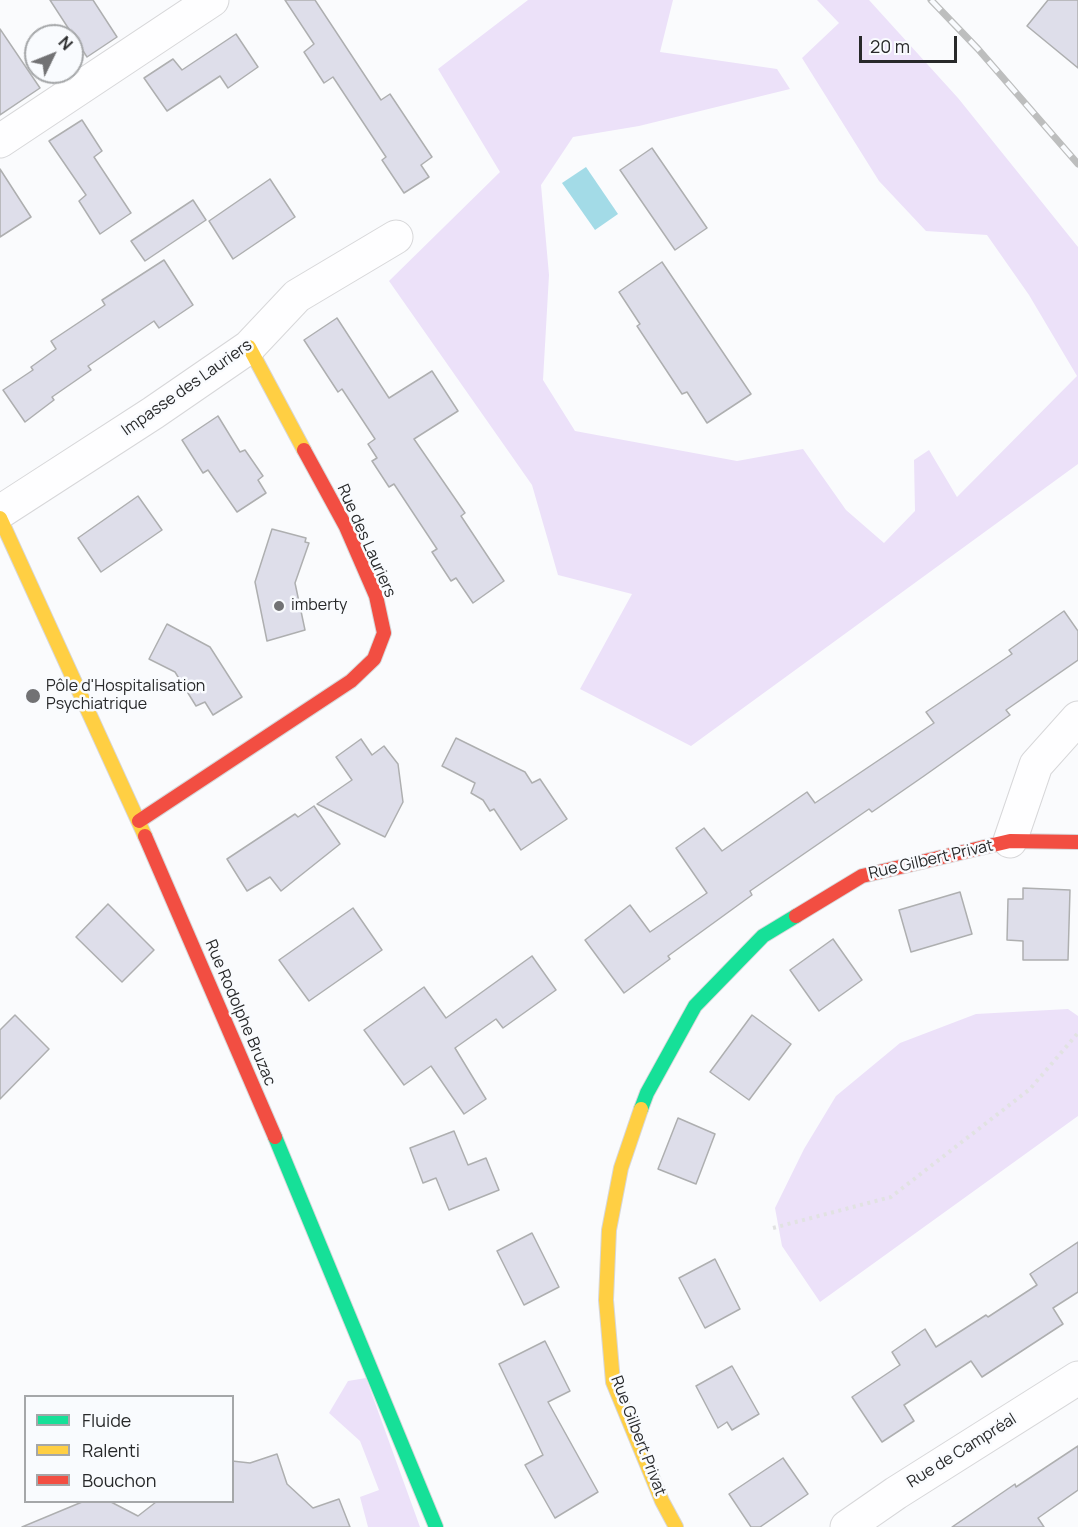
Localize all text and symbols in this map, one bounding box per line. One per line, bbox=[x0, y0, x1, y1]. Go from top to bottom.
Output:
north arrow bbox=[24, 24, 84, 84]
scale bar bbox=[862, 24, 960, 62]
text: N bbox=[54, 31, 78, 55]
text: 20 m bbox=[870, 34, 910, 58]
street label: Impasse des Lauriers bbox=[118, 336, 256, 440]
street label: Rue des Lauriers bbox=[332, 481, 400, 601]
place label: imberty bbox=[291, 596, 348, 616]
marker: imberty bbox=[272, 599, 286, 613]
place label: Pôle d'Hospitalisation Psychiatrique bbox=[46, 677, 205, 715]
marker: Pôle d'Hospitalisation Psychiatrique bbox=[24, 687, 42, 705]
street label: Rue Gilbert Privat bbox=[867, 836, 995, 884]
street label: Rue Rodolphe Bruzac bbox=[201, 937, 279, 1089]
street label: Rue Gilbert Privat bbox=[606, 1373, 670, 1499]
legend bbox=[24, 1395, 234, 1503]
text: Fluide bbox=[82, 1408, 131, 1432]
street label: Rue de Campréal bbox=[904, 1410, 1020, 1492]
text: Ralenti bbox=[82, 1438, 140, 1462]
text: Bouchon bbox=[82, 1468, 156, 1492]

